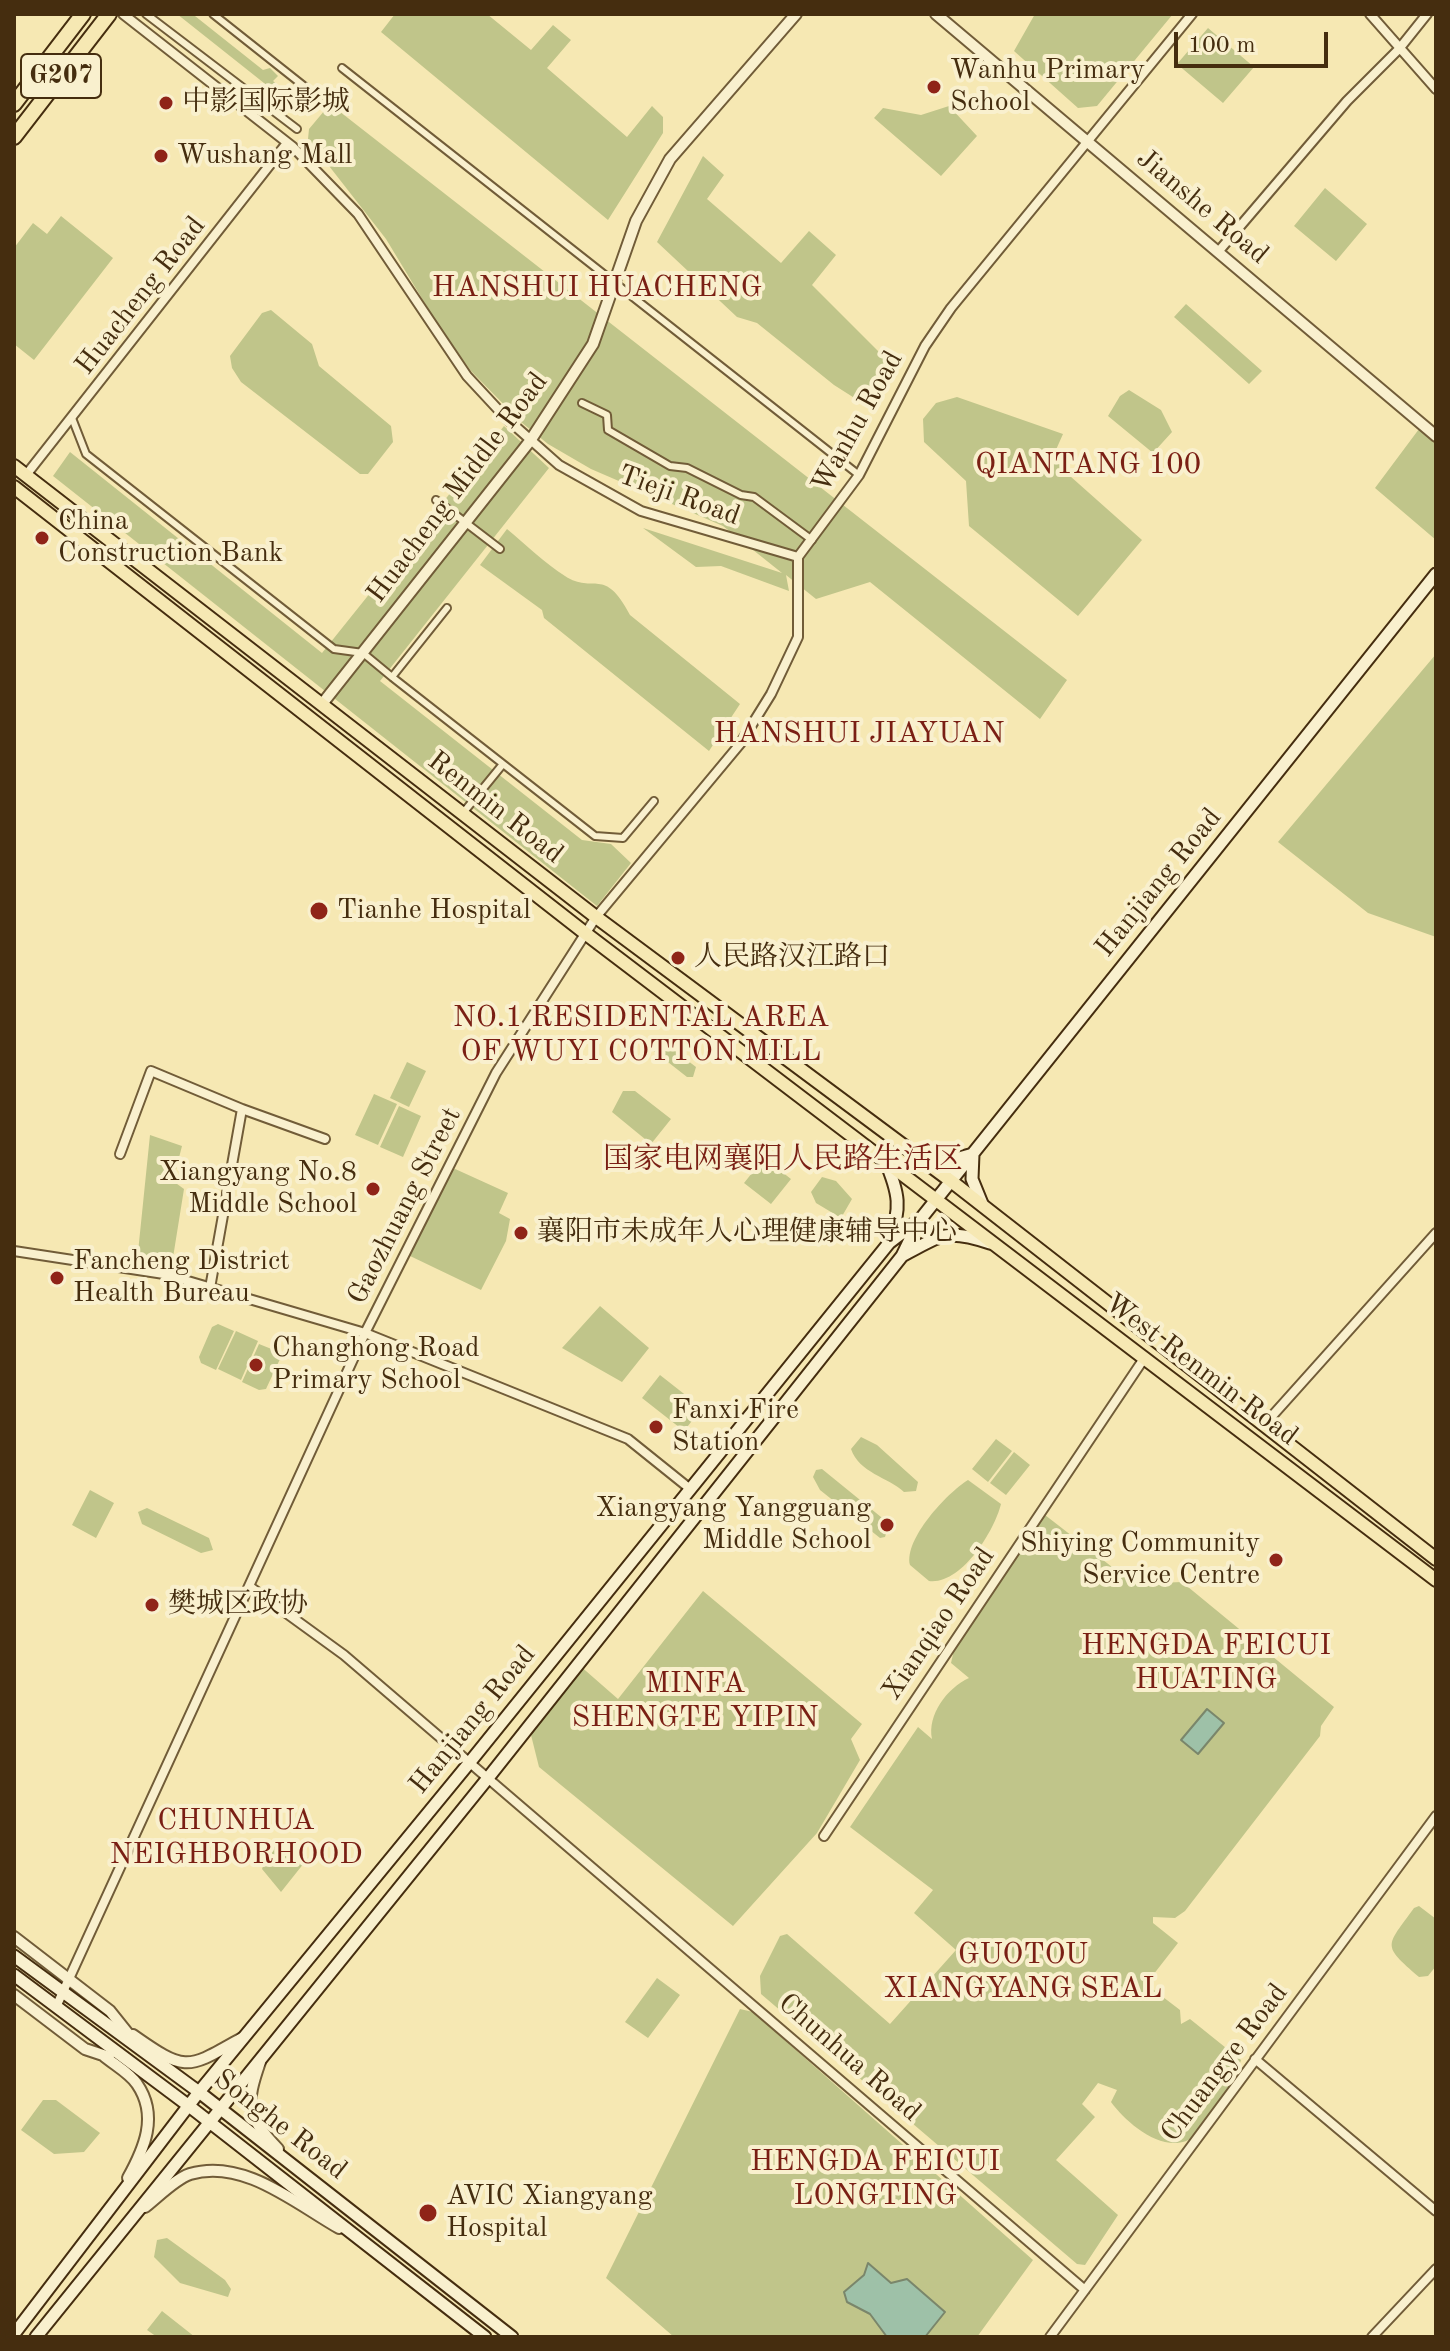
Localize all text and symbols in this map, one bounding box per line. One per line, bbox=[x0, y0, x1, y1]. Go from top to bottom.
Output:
scale bar bbox=[1178, 16, 1332, 66]
text: 100 m bbox=[1188, 34, 1256, 58]
road number: G207 bbox=[21, 54, 101, 98]
place label: Wanhu Primary School bbox=[950, 54, 1145, 120]
marker: Wanhu Primary School bbox=[925, 78, 943, 96]
place label: 中影国际影城 bbox=[182, 86, 350, 120]
marker: 中影国际影城 bbox=[157, 94, 175, 112]
place label: Wushang Mall bbox=[177, 139, 352, 173]
street label: Jianshe Road bbox=[1129, 142, 1275, 272]
marker: Wushang Mall bbox=[152, 147, 170, 165]
street label: Huacheng Road bbox=[69, 210, 213, 382]
district label: HANSHUI HUACHENG bbox=[416, 270, 778, 306]
street label: Wanhu Road bbox=[805, 345, 911, 499]
street label: Huacheng Middle Road bbox=[360, 366, 556, 610]
district label: QIANTANG 100 bbox=[963, 447, 1213, 483]
street label: Tieji Road bbox=[614, 458, 744, 534]
place label: China Construction Bank bbox=[58, 505, 283, 571]
marker: China Construction Bank bbox=[33, 529, 51, 547]
district label: HANSHUI JIAYUAN bbox=[698, 716, 1020, 752]
street label: Renmin Road bbox=[420, 745, 570, 871]
street label: Hanjiang Road bbox=[1089, 802, 1229, 964]
place label: Tianhe Hospital bbox=[337, 894, 531, 928]
marker: Tianhe Hospital bbox=[308, 900, 330, 922]
place label: 人民路汉江路口 bbox=[694, 941, 890, 975]
marker: 人民路汉江路口 bbox=[669, 949, 687, 967]
district label: NO.1 RESIDENTAL AREA OF WUYI COTTON MILL bbox=[433, 1000, 849, 1070]
street label: Gaozhuang Street bbox=[341, 1102, 469, 1310]
district label: 国家电网襄阳人民路生活区 bbox=[603, 1142, 963, 1178]
place label: Xiangyang No.8 Middle School bbox=[159, 1156, 357, 1222]
marker: Xiangyang No.8 Middle School bbox=[364, 1180, 382, 1198]
place label: 襄阳市未成年人心理健康辅导中心 bbox=[537, 1216, 957, 1250]
marker: 襄阳市未成年人心理健康辅导中心 bbox=[512, 1224, 530, 1242]
place label: Fancheng District Health Bureau bbox=[73, 1245, 290, 1311]
marker: Fancheng District Health Bureau bbox=[48, 1269, 66, 1287]
street label: West Renmin Road bbox=[1098, 1286, 1304, 1454]
place label: Changhong Road Primary School bbox=[272, 1332, 480, 1398]
marker: Changhong Road Primary School bbox=[247, 1356, 265, 1374]
place label: Fanxi Fire Station bbox=[672, 1394, 799, 1460]
marker: Fanxi Fire Station bbox=[647, 1418, 665, 1436]
place label: Xiangyang Yangguang Middle School bbox=[596, 1492, 871, 1558]
marker: Xiangyang Yangguang Middle School bbox=[878, 1516, 896, 1534]
place label: Shiying Community Service Centre bbox=[1020, 1527, 1260, 1593]
street label: Xianqiao Road bbox=[876, 1541, 1002, 1707]
marker: Shiying Community Service Centre bbox=[1267, 1551, 1285, 1569]
place label: 樊城区政协 bbox=[168, 1588, 308, 1622]
marker: 樊城区政协 bbox=[143, 1596, 161, 1614]
district label: HENGDA FEICUI HUATING bbox=[1068, 1628, 1344, 1698]
street label: Hanjiang Road bbox=[403, 1639, 543, 1801]
district label: MINFA SHENGTE YIPIN bbox=[558, 1666, 832, 1736]
district label: CHUNHUA NEIGHBORHOOD bbox=[97, 1803, 375, 1874]
district label: GUOTOU XIANGYANG SEAL bbox=[870, 1937, 1176, 2008]
street label: Chuangye Road bbox=[1155, 1977, 1295, 2149]
street label: Chunhua Road bbox=[771, 1987, 927, 2129]
street label: Songhe Road bbox=[207, 2063, 353, 2187]
district label: HENGDA FEICUI LONGTING bbox=[737, 2144, 1013, 2214]
place label: AVIC Xiangyang Hospital bbox=[446, 2180, 653, 2246]
marker: AVIC Xiangyang Hospital bbox=[417, 2202, 439, 2224]

